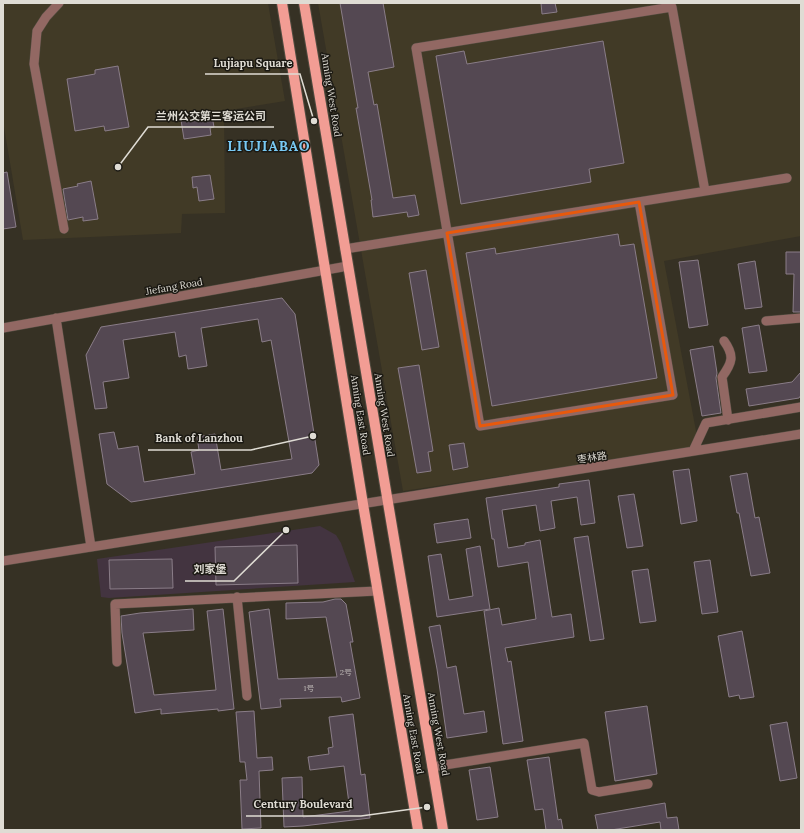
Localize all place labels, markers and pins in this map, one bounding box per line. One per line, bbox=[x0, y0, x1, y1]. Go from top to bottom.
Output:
callout: Lujiapu Square bbox=[205, 51, 300, 74]
callout: 兰州公交第三客运公司 bbox=[148, 104, 274, 127]
callout: Bank of Lanzhou bbox=[148, 427, 251, 450]
callout: 刘家堡 bbox=[185, 558, 234, 581]
callout: Century Boulevard bbox=[246, 793, 361, 816]

